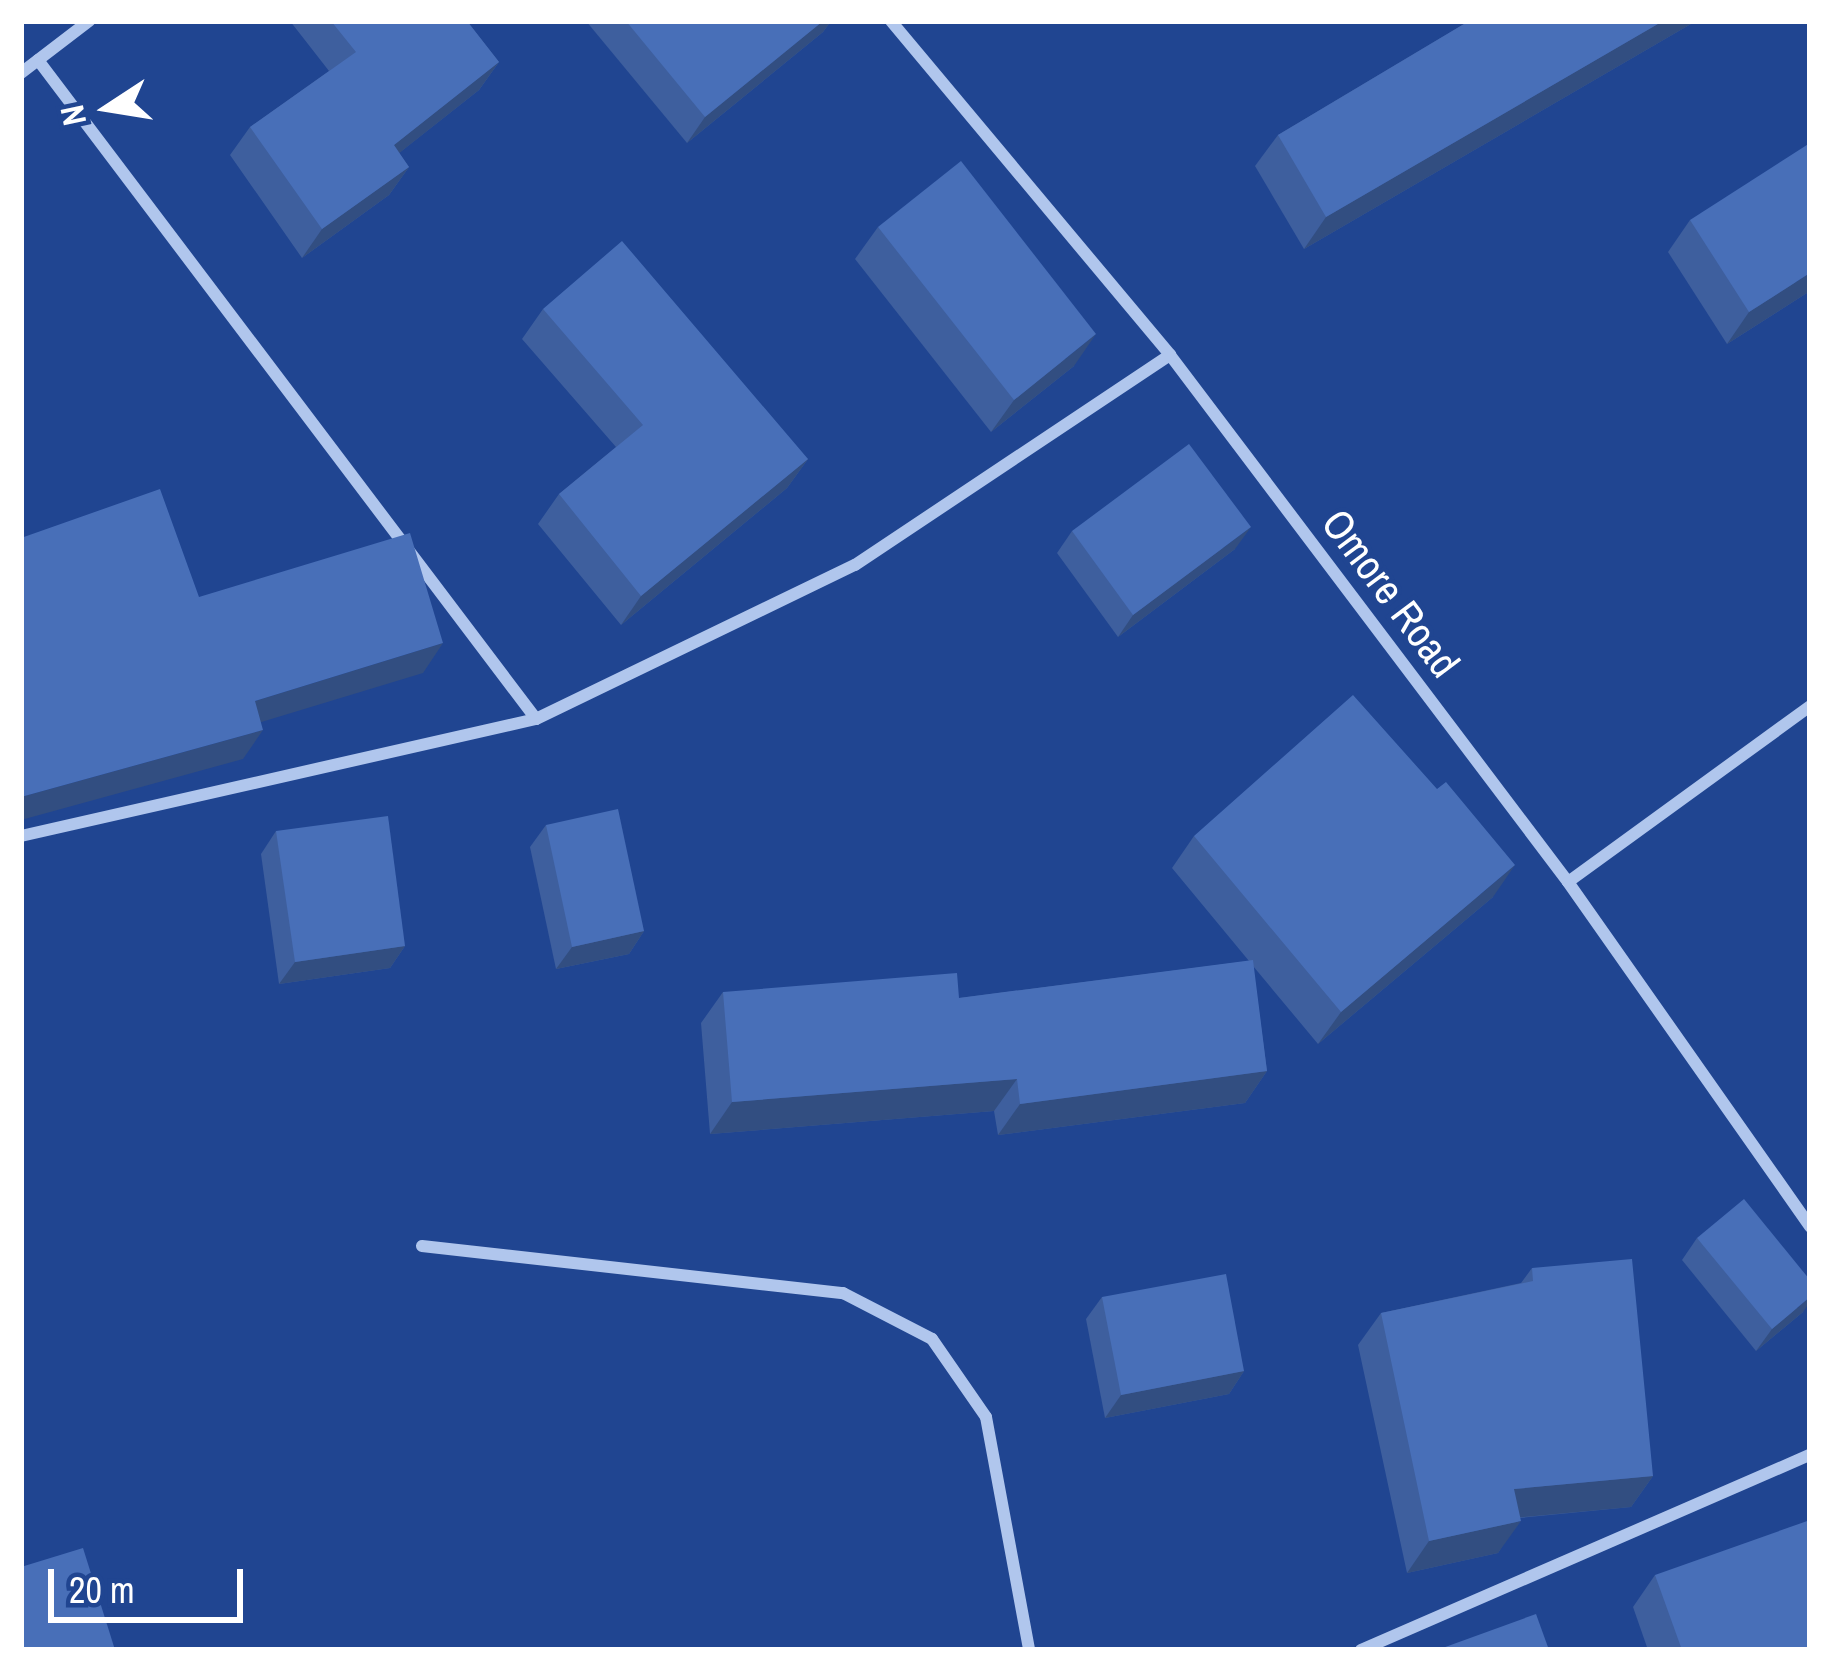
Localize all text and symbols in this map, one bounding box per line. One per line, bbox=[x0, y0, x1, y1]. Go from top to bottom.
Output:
north arrow bbox=[48, 48, 168, 168]
text: N bbox=[49, 101, 96, 130]
street label: Omore Road bbox=[1312, 499, 1470, 687]
scale bar bbox=[54, 1545, 249, 1619]
text: 20 m bbox=[69, 1566, 135, 1614]

